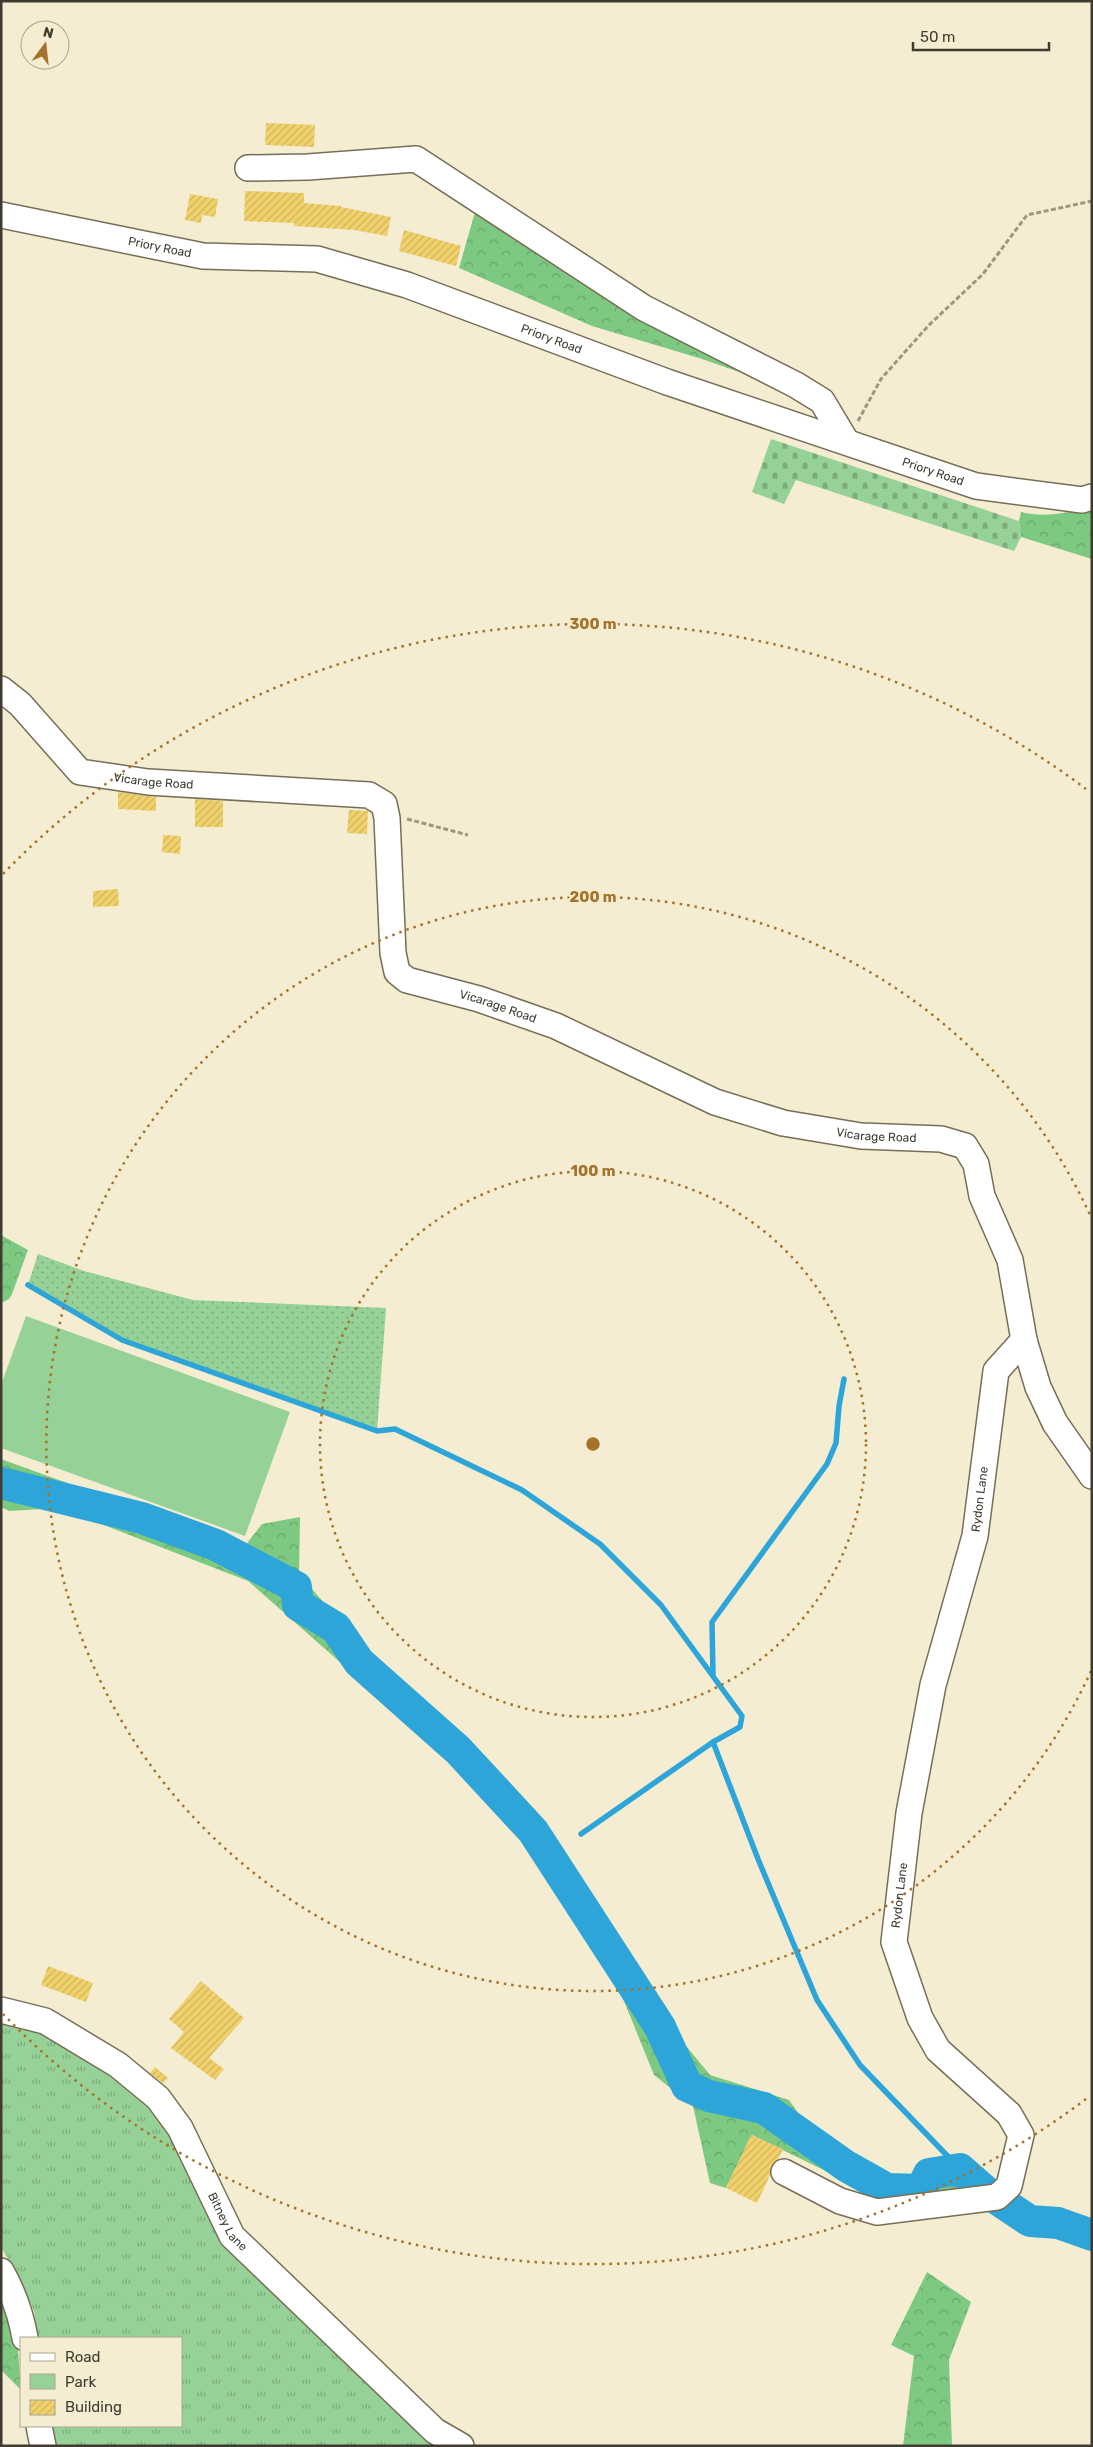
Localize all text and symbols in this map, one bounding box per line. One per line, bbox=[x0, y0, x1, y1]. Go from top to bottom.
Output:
north arrow bbox=[20, 20, 70, 70]
scale bar bbox=[913, 20, 1049, 52]
text: N bbox=[41, 23, 55, 42]
text: 50 m bbox=[920, 28, 955, 46]
street label: Priory Road bbox=[127, 234, 193, 260]
street label: Priory Road bbox=[519, 321, 584, 357]
street label: Priory Road bbox=[900, 455, 966, 488]
text: 300 m bbox=[569, 615, 617, 633]
street label: Vicarage Road bbox=[113, 770, 194, 792]
text: 200 m bbox=[569, 888, 617, 906]
street label: Vicarage Road bbox=[458, 987, 538, 1026]
street label: Vicarage Road bbox=[835, 1125, 917, 1145]
text: 100 m bbox=[571, 1162, 615, 1180]
centre of rings bbox=[584, 1435, 602, 1453]
street label: Rydon Lane bbox=[969, 1465, 991, 1533]
street label: Rydon Lane bbox=[889, 1862, 910, 1929]
street label: Bitney Lane bbox=[205, 2190, 250, 2254]
legend bbox=[20, 2337, 182, 2427]
text: Road bbox=[65, 2348, 101, 2366]
text: Park bbox=[65, 2373, 96, 2391]
text: Building bbox=[65, 2398, 122, 2416]

